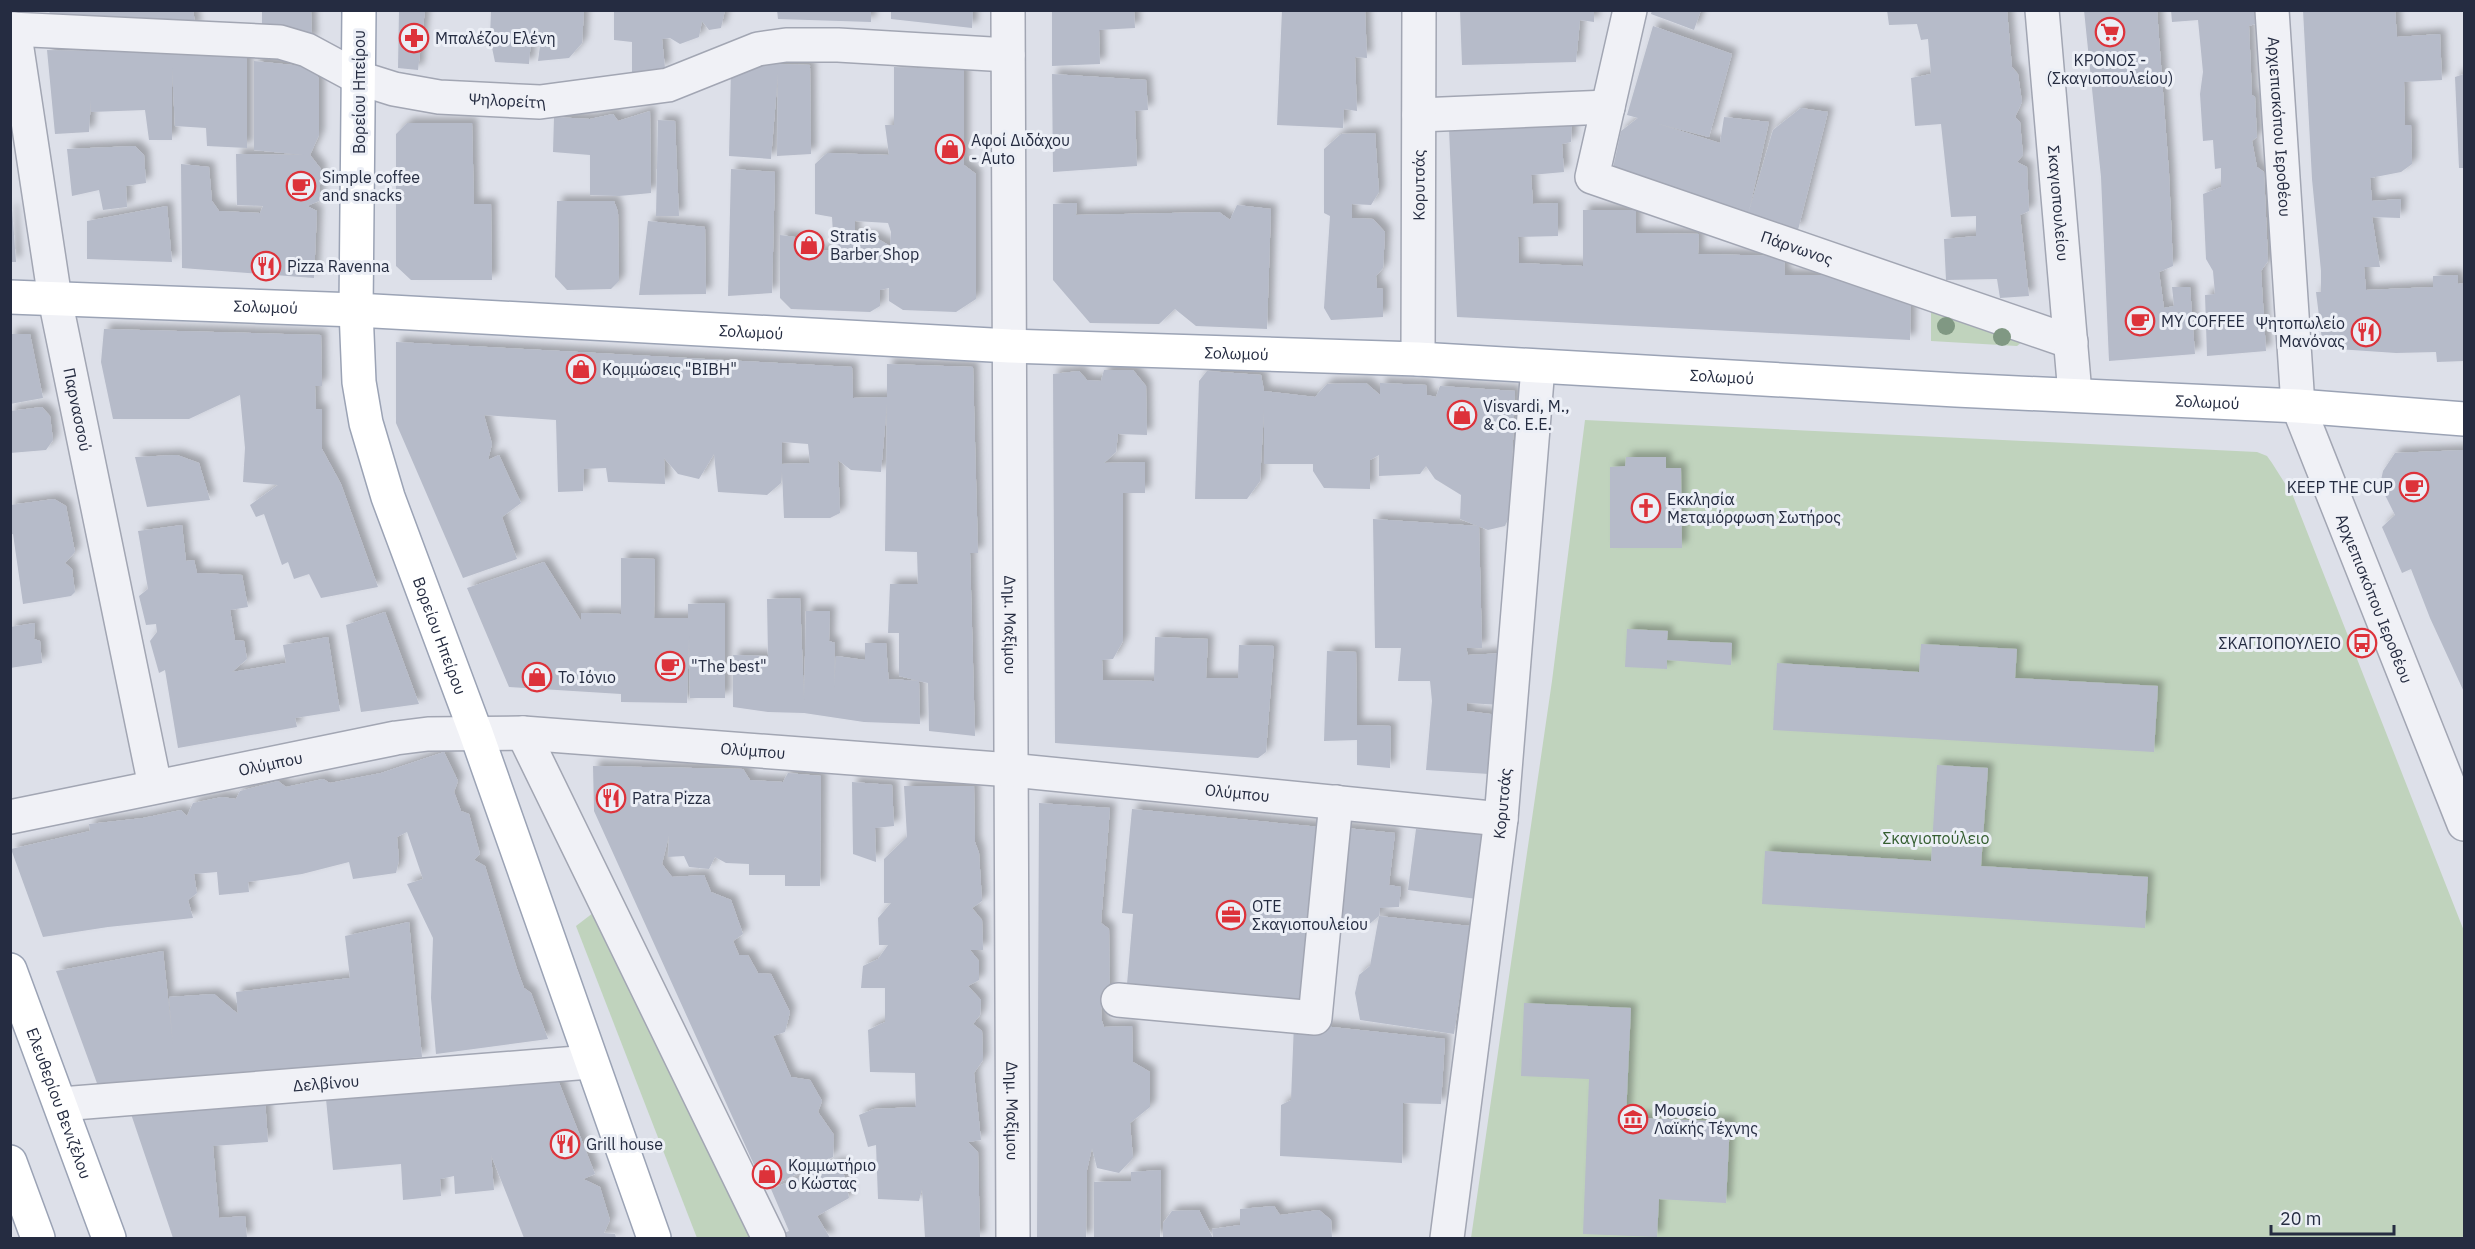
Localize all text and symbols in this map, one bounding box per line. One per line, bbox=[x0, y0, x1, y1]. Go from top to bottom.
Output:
supermarket icon: ΚΡΟΝΟΣ - (Σκαγιοπουλείου) bbox=[2094, 16, 2126, 48]
pharmacy icon: Μπαλέζου Ελένη bbox=[398, 22, 430, 54]
place label: Μπαλέζου Ελένη bbox=[435, 28, 556, 48]
street label: Βορείου Ηπείρου bbox=[349, 30, 369, 154]
street label: Αρχιεπισκόπου Ιεροθέου bbox=[2264, 36, 2296, 218]
place label: ΚΡΟΝΟΣ - (Σκαγιοπουλείου) bbox=[2047, 50, 2173, 88]
street label: Ψηλορείτη bbox=[468, 88, 547, 112]
place label: Αφοί Διδάχου - Auto bbox=[971, 130, 1070, 168]
shop icon: Αφοί Διδάχου - Auto bbox=[934, 133, 966, 165]
street label: Σκαγιοπουλείου bbox=[2044, 144, 2074, 262]
street label: Κορυτσάς bbox=[1408, 149, 1429, 221]
place label: Simple coffee and snacks bbox=[322, 167, 420, 205]
cafe icon: Simple coffee and snacks bbox=[285, 170, 317, 202]
place label: Stratis Barber Shop bbox=[830, 226, 919, 264]
street label: Πάρνωνος bbox=[1758, 226, 1836, 269]
shop icon: Stratis Barber Shop bbox=[793, 229, 825, 261]
restaurant icon: Pizza Ravenna bbox=[250, 250, 282, 282]
place label: Pizza Ravenna bbox=[287, 256, 390, 276]
street label: Σολωμού bbox=[233, 295, 298, 318]
cafe icon: MY COFFEE bbox=[2124, 305, 2156, 337]
place label: MY COFFEE bbox=[2161, 311, 2245, 331]
place label: Ψητοπωλείο Μανόνας bbox=[2255, 313, 2345, 351]
restaurant icon: Ψητοπωλείο Μανόνας bbox=[2350, 316, 2382, 348]
street label: Σολωμού bbox=[718, 320, 784, 344]
street label: Σολωμού bbox=[1204, 342, 1269, 364]
shop icon: Κομμώσεις "ΒΙΒΗ" bbox=[565, 353, 597, 385]
place label: Κομμώσεις "ΒΙΒΗ" bbox=[602, 359, 737, 379]
street label: Σολωμού bbox=[1689, 365, 1755, 388]
street label: Παρνασσού bbox=[59, 366, 96, 453]
street label: Σολωμού bbox=[2175, 390, 2240, 413]
place label: Visvardi, M., & Co. E.E. bbox=[1483, 396, 1569, 434]
shop icon: Visvardi, M., & Co. E.E. bbox=[1446, 399, 1478, 431]
cafe icon: KEEP THE CUP bbox=[2398, 471, 2430, 503]
place label: KEEP THE CUP bbox=[2287, 477, 2393, 497]
place label: Εκκλησία Μεταμόρφωση Σωτήρος bbox=[1667, 489, 1841, 527]
church icon: Εκκλησία Μεταμόρφωση Σωτήρος bbox=[1630, 492, 1662, 524]
street label: Αρχιεπισκόπου Ιεροθέου bbox=[2332, 511, 2417, 686]
street label: Βορείου Ηπείρου bbox=[409, 574, 471, 698]
street label: Δημ. Μαξίμου bbox=[1000, 575, 1021, 675]
bus stop icon: ΣΚΑΓΙΟΠΟΥΛΕΙΟ bbox=[2346, 627, 2378, 659]
place label: ΣΚΑΓΙΟΠΟΥΛΕΙΟ bbox=[2218, 633, 2341, 653]
cafe icon: "The best" bbox=[654, 650, 686, 682]
place label: "The best" bbox=[691, 656, 767, 676]
shop icon: Το Ιόνιο bbox=[521, 661, 553, 693]
place label: Το Ιόνιο bbox=[558, 667, 616, 687]
street label: Ολύμπου bbox=[720, 738, 786, 763]
street label: Ολύμπου bbox=[237, 747, 305, 780]
street label: Κορυτσάς bbox=[1489, 767, 1515, 840]
street label: Ολύμπου bbox=[1204, 779, 1271, 806]
restaurant icon: Patra Pizza bbox=[595, 782, 627, 814]
place label: Patra Pizza bbox=[632, 788, 711, 808]
park label: Σκαγιοπούλειο bbox=[1882, 828, 1990, 848]
place label: ΟΤΕ Σκαγιοπουλείου bbox=[1252, 896, 1368, 934]
office icon: ΟΤΕ Σκαγιοπουλείου bbox=[1215, 899, 1247, 931]
street label: Ελευθερίου Βενιζέλου bbox=[22, 1025, 96, 1182]
street label: Δημ. Μαξίμου bbox=[1002, 1061, 1023, 1161]
street label: Δελβίνου bbox=[292, 1070, 360, 1096]
place label: Μουσείο Λαϊκής Τέχνης bbox=[1654, 1100, 1758, 1138]
museum icon: Μουσείο Λαϊκής Τέχνης bbox=[1617, 1103, 1649, 1135]
restaurant icon: Grill house bbox=[549, 1128, 581, 1160]
place label: Grill house bbox=[586, 1134, 663, 1154]
place label: Κομμωτήριο ο Κώστας bbox=[788, 1155, 876, 1193]
shop icon: Κομμωτήριο ο Κώστας bbox=[751, 1158, 783, 1190]
scale bar bbox=[2271, 1198, 2394, 1236]
text: 20 m bbox=[2280, 1207, 2322, 1230]

